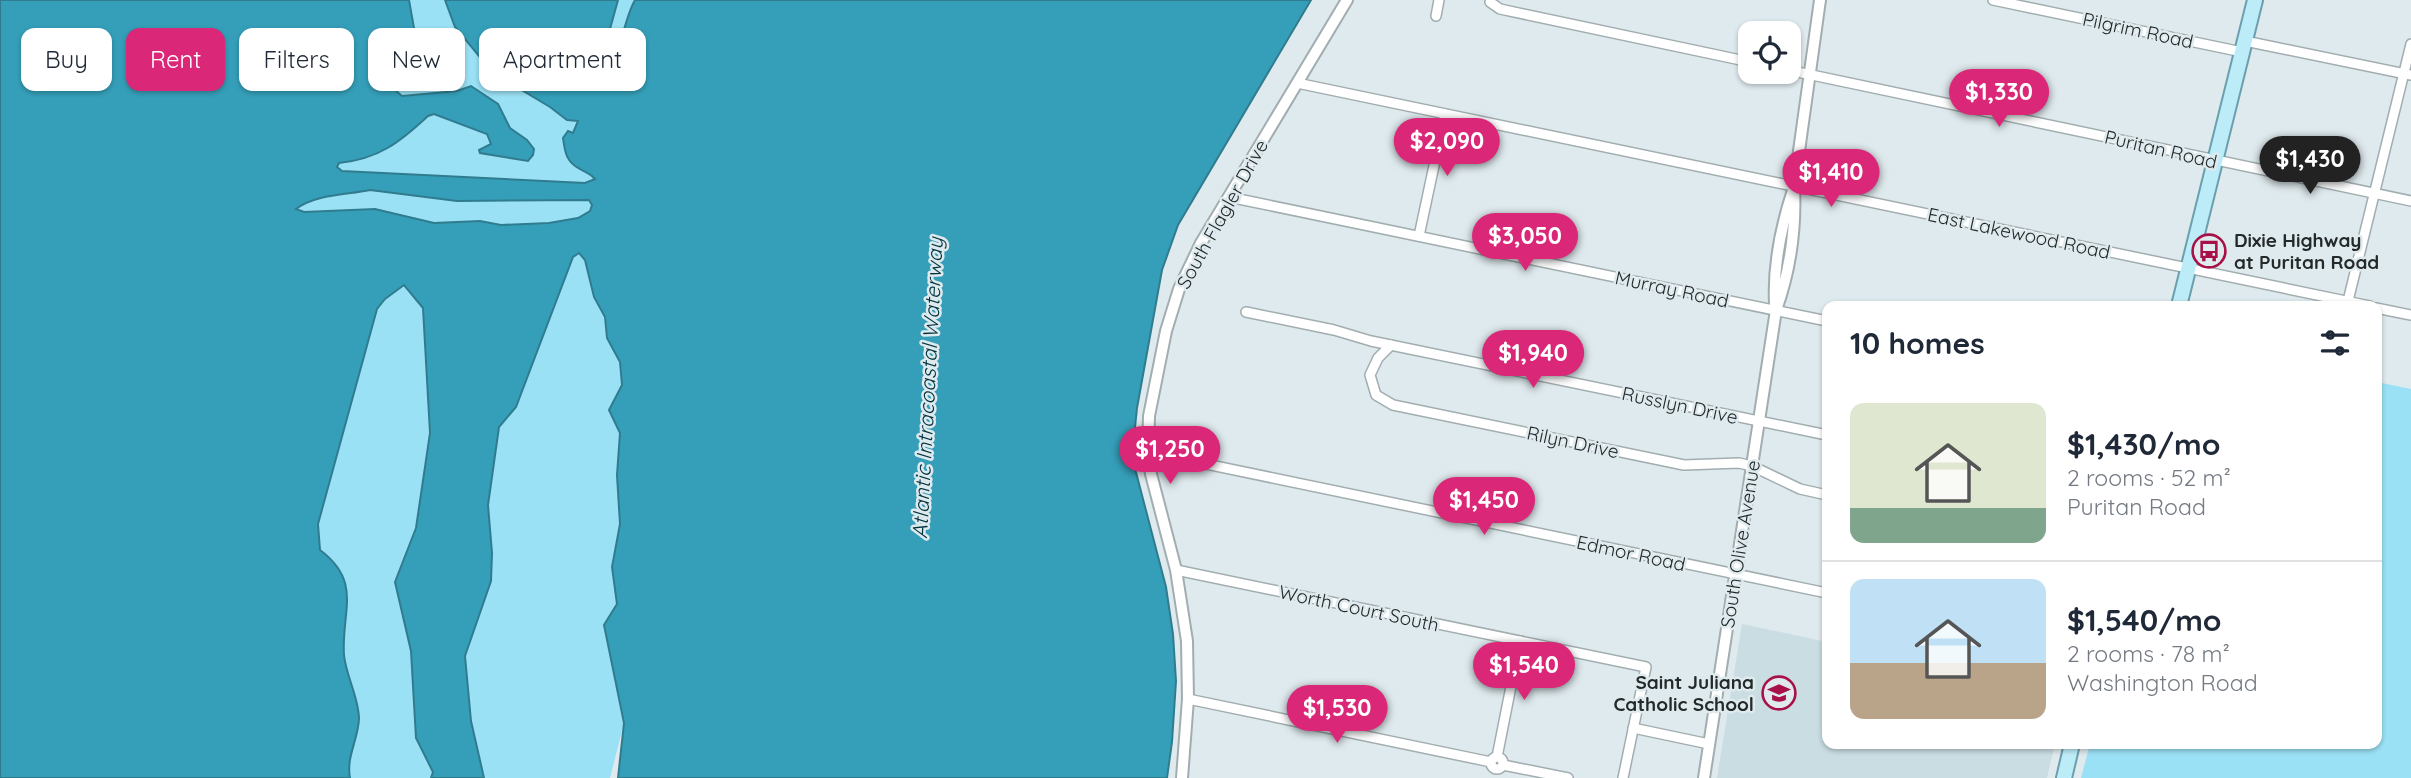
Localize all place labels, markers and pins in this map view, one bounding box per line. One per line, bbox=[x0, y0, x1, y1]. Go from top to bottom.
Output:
pin: $1,330 bbox=[1942, 69, 2056, 129]
pin: $2,090 bbox=[1390, 118, 1504, 178]
pin: $1,430 bbox=[2253, 136, 2367, 196]
pin: $1,410 bbox=[1774, 150, 1888, 209]
pin: $3,050 bbox=[1468, 214, 1582, 273]
place label: Dixie Highway at Puritan Road bbox=[2234, 228, 2379, 274]
bus stop icon: Dixie Highway at Puritan Road bbox=[2190, 232, 2228, 270]
pin: $1,940 bbox=[1476, 330, 1590, 390]
pin: $1,250 bbox=[1113, 426, 1227, 486]
pin: $1,450 bbox=[1427, 477, 1541, 537]
pin: $1,540 bbox=[1467, 642, 1581, 702]
place label: Saint Juliana Catholic School bbox=[1613, 670, 1754, 716]
school or university icon: Saint Juliana Catholic School bbox=[1760, 674, 1798, 712]
pin: $1,530 bbox=[1280, 686, 1394, 745]

